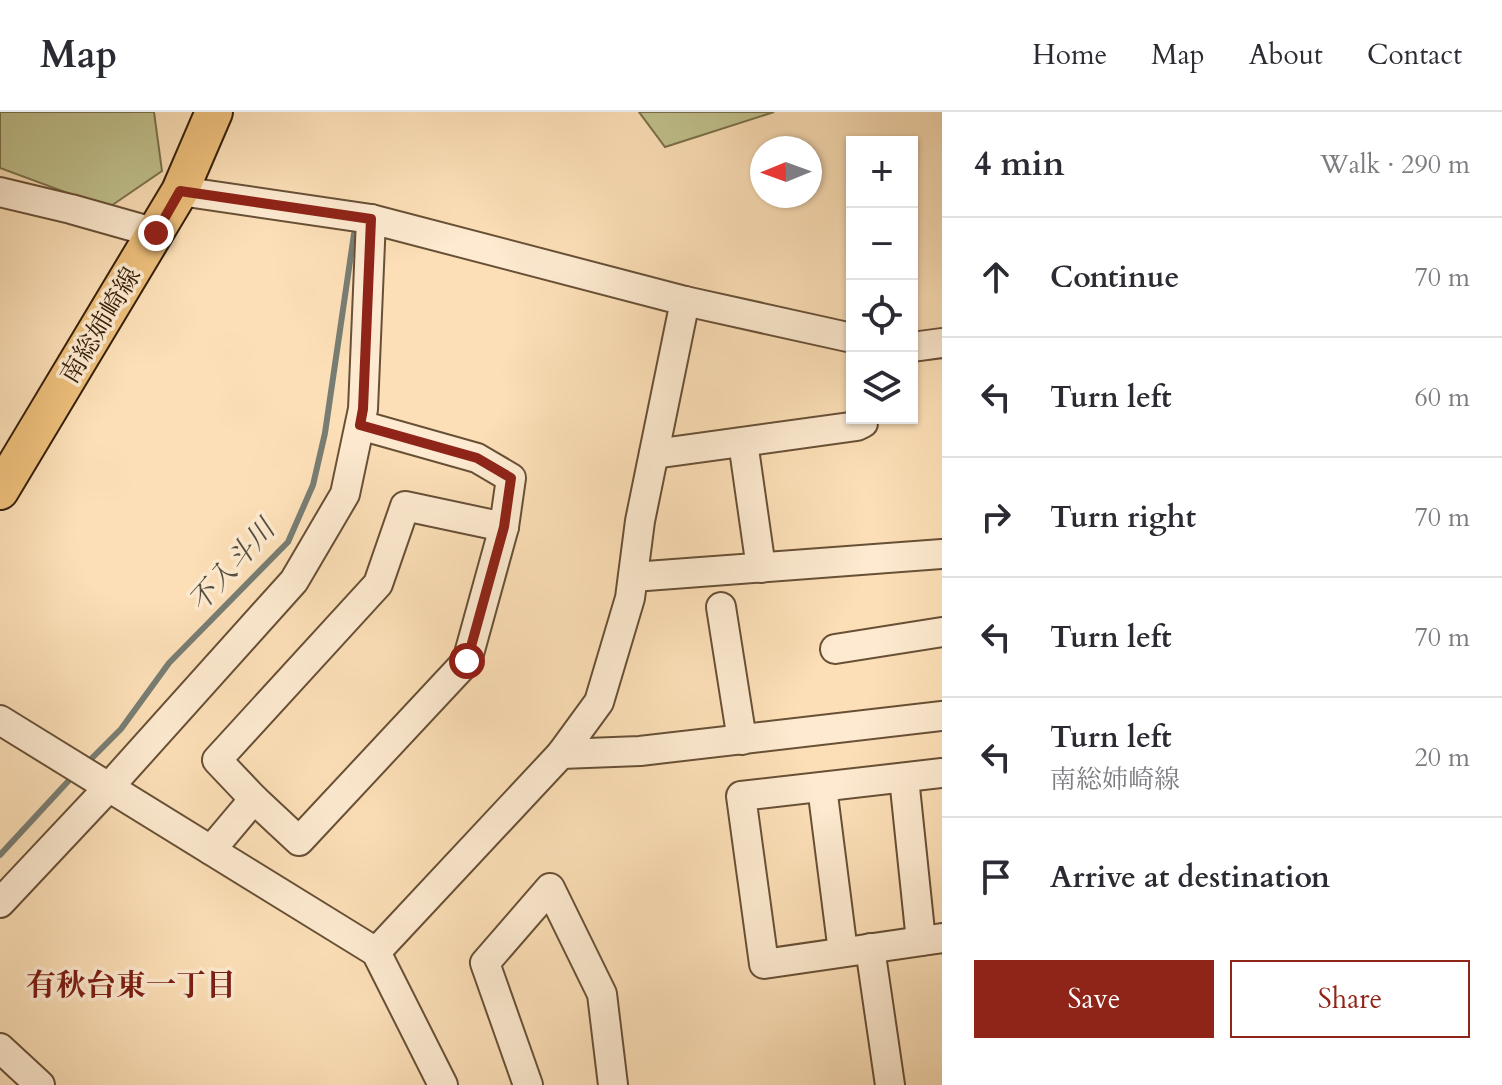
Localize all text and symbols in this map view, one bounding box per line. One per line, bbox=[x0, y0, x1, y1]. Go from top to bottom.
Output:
text: Map bbox=[40, 29, 117, 81]
text: Home bbox=[1032, 36, 1107, 74]
text: Map bbox=[1151, 36, 1205, 74]
text: About bbox=[1249, 36, 1323, 74]
text: Contact bbox=[1367, 36, 1462, 74]
north arrow bbox=[750, 136, 822, 208]
map controls bbox=[846, 136, 918, 424]
button: + bbox=[846, 136, 918, 208]
text: 4 min bbox=[974, 141, 1065, 187]
text: Walk · 290 m bbox=[1320, 147, 1470, 182]
button: − bbox=[846, 208, 918, 280]
route end bbox=[138, 215, 174, 251]
icon: ahead bbox=[974, 255, 1018, 299]
text: Continue bbox=[1050, 257, 1179, 298]
text: 70 m bbox=[1414, 260, 1470, 295]
street label: 南総姉崎線 bbox=[52, 261, 149, 390]
button: locate bbox=[846, 280, 918, 352]
button: layers bbox=[846, 352, 918, 424]
icon: left bbox=[974, 375, 1018, 419]
text: Turn left bbox=[1050, 377, 1172, 418]
text: 60 m bbox=[1414, 380, 1470, 415]
icon: right bbox=[974, 495, 1018, 539]
text: Turn right bbox=[1050, 497, 1196, 538]
text: 70 m bbox=[1414, 500, 1470, 535]
water label: 不入斗川 bbox=[180, 509, 285, 620]
icon: left bbox=[974, 615, 1018, 659]
text: Turn left bbox=[1050, 617, 1172, 658]
text: 70 m bbox=[1414, 620, 1470, 655]
route start bbox=[449, 643, 485, 679]
text: Turn left bbox=[1050, 717, 1172, 758]
icon: left bbox=[974, 735, 1018, 779]
text: 20 m bbox=[1414, 740, 1470, 775]
text: 南総姉崎線 bbox=[1050, 762, 1180, 797]
icon: arrive bbox=[974, 855, 1018, 899]
text: Arrive at destination bbox=[1050, 857, 1330, 898]
button: Save bbox=[974, 960, 1214, 1038]
button: Share bbox=[1230, 960, 1470, 1038]
district label: 有秋台東一丁目 bbox=[26, 965, 236, 1006]

